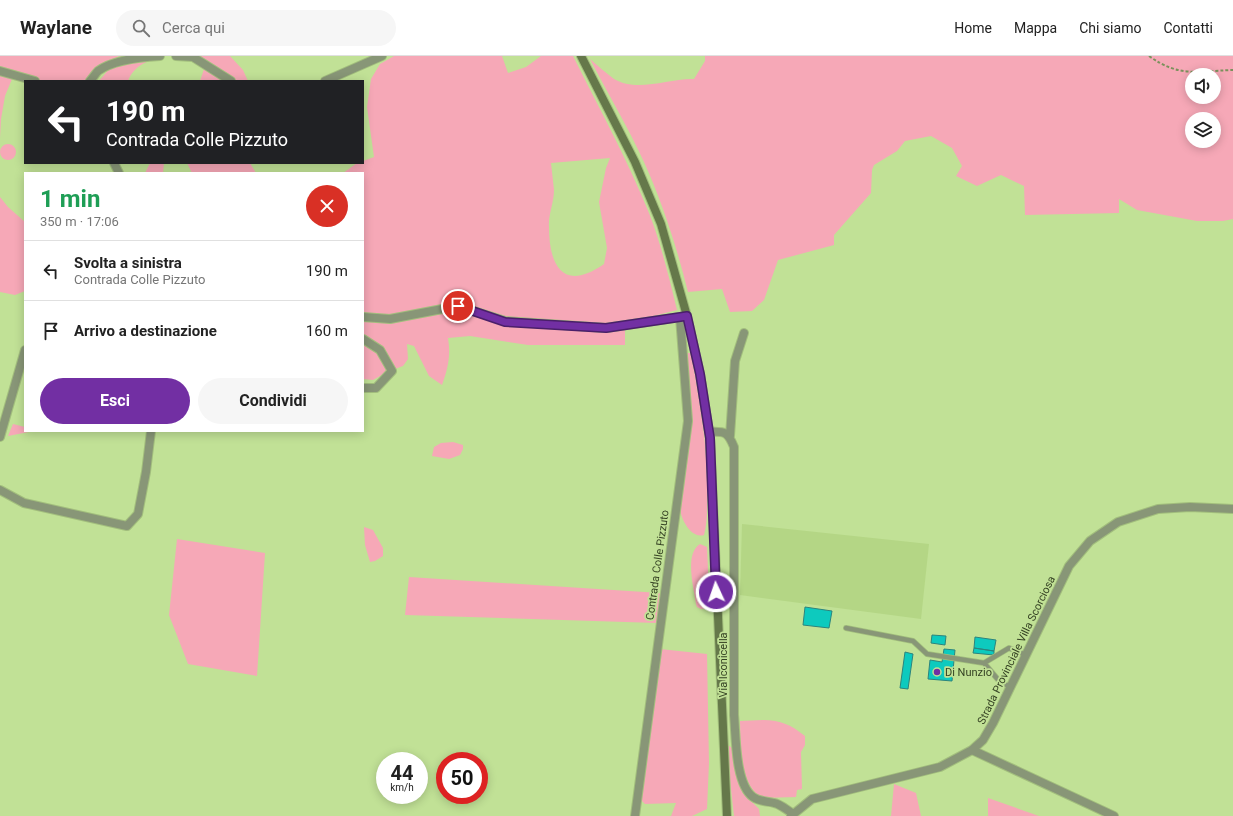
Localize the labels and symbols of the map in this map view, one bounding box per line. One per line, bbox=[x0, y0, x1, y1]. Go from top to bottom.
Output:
pin bbox=[441, 289, 475, 323]
street label: Contrada Colle Pizzuto bbox=[643, 509, 672, 621]
position arrow bbox=[695, 571, 737, 613]
street label: Strada Provinciale Villa Scorciosa bbox=[975, 574, 1058, 726]
street label: Via Iconicella bbox=[717, 632, 730, 698]
place label: Di Nunzio bbox=[945, 666, 992, 679]
marker: Di Nunzio bbox=[932, 667, 942, 677]
speed limit sign: 50 bbox=[436, 752, 488, 804]

